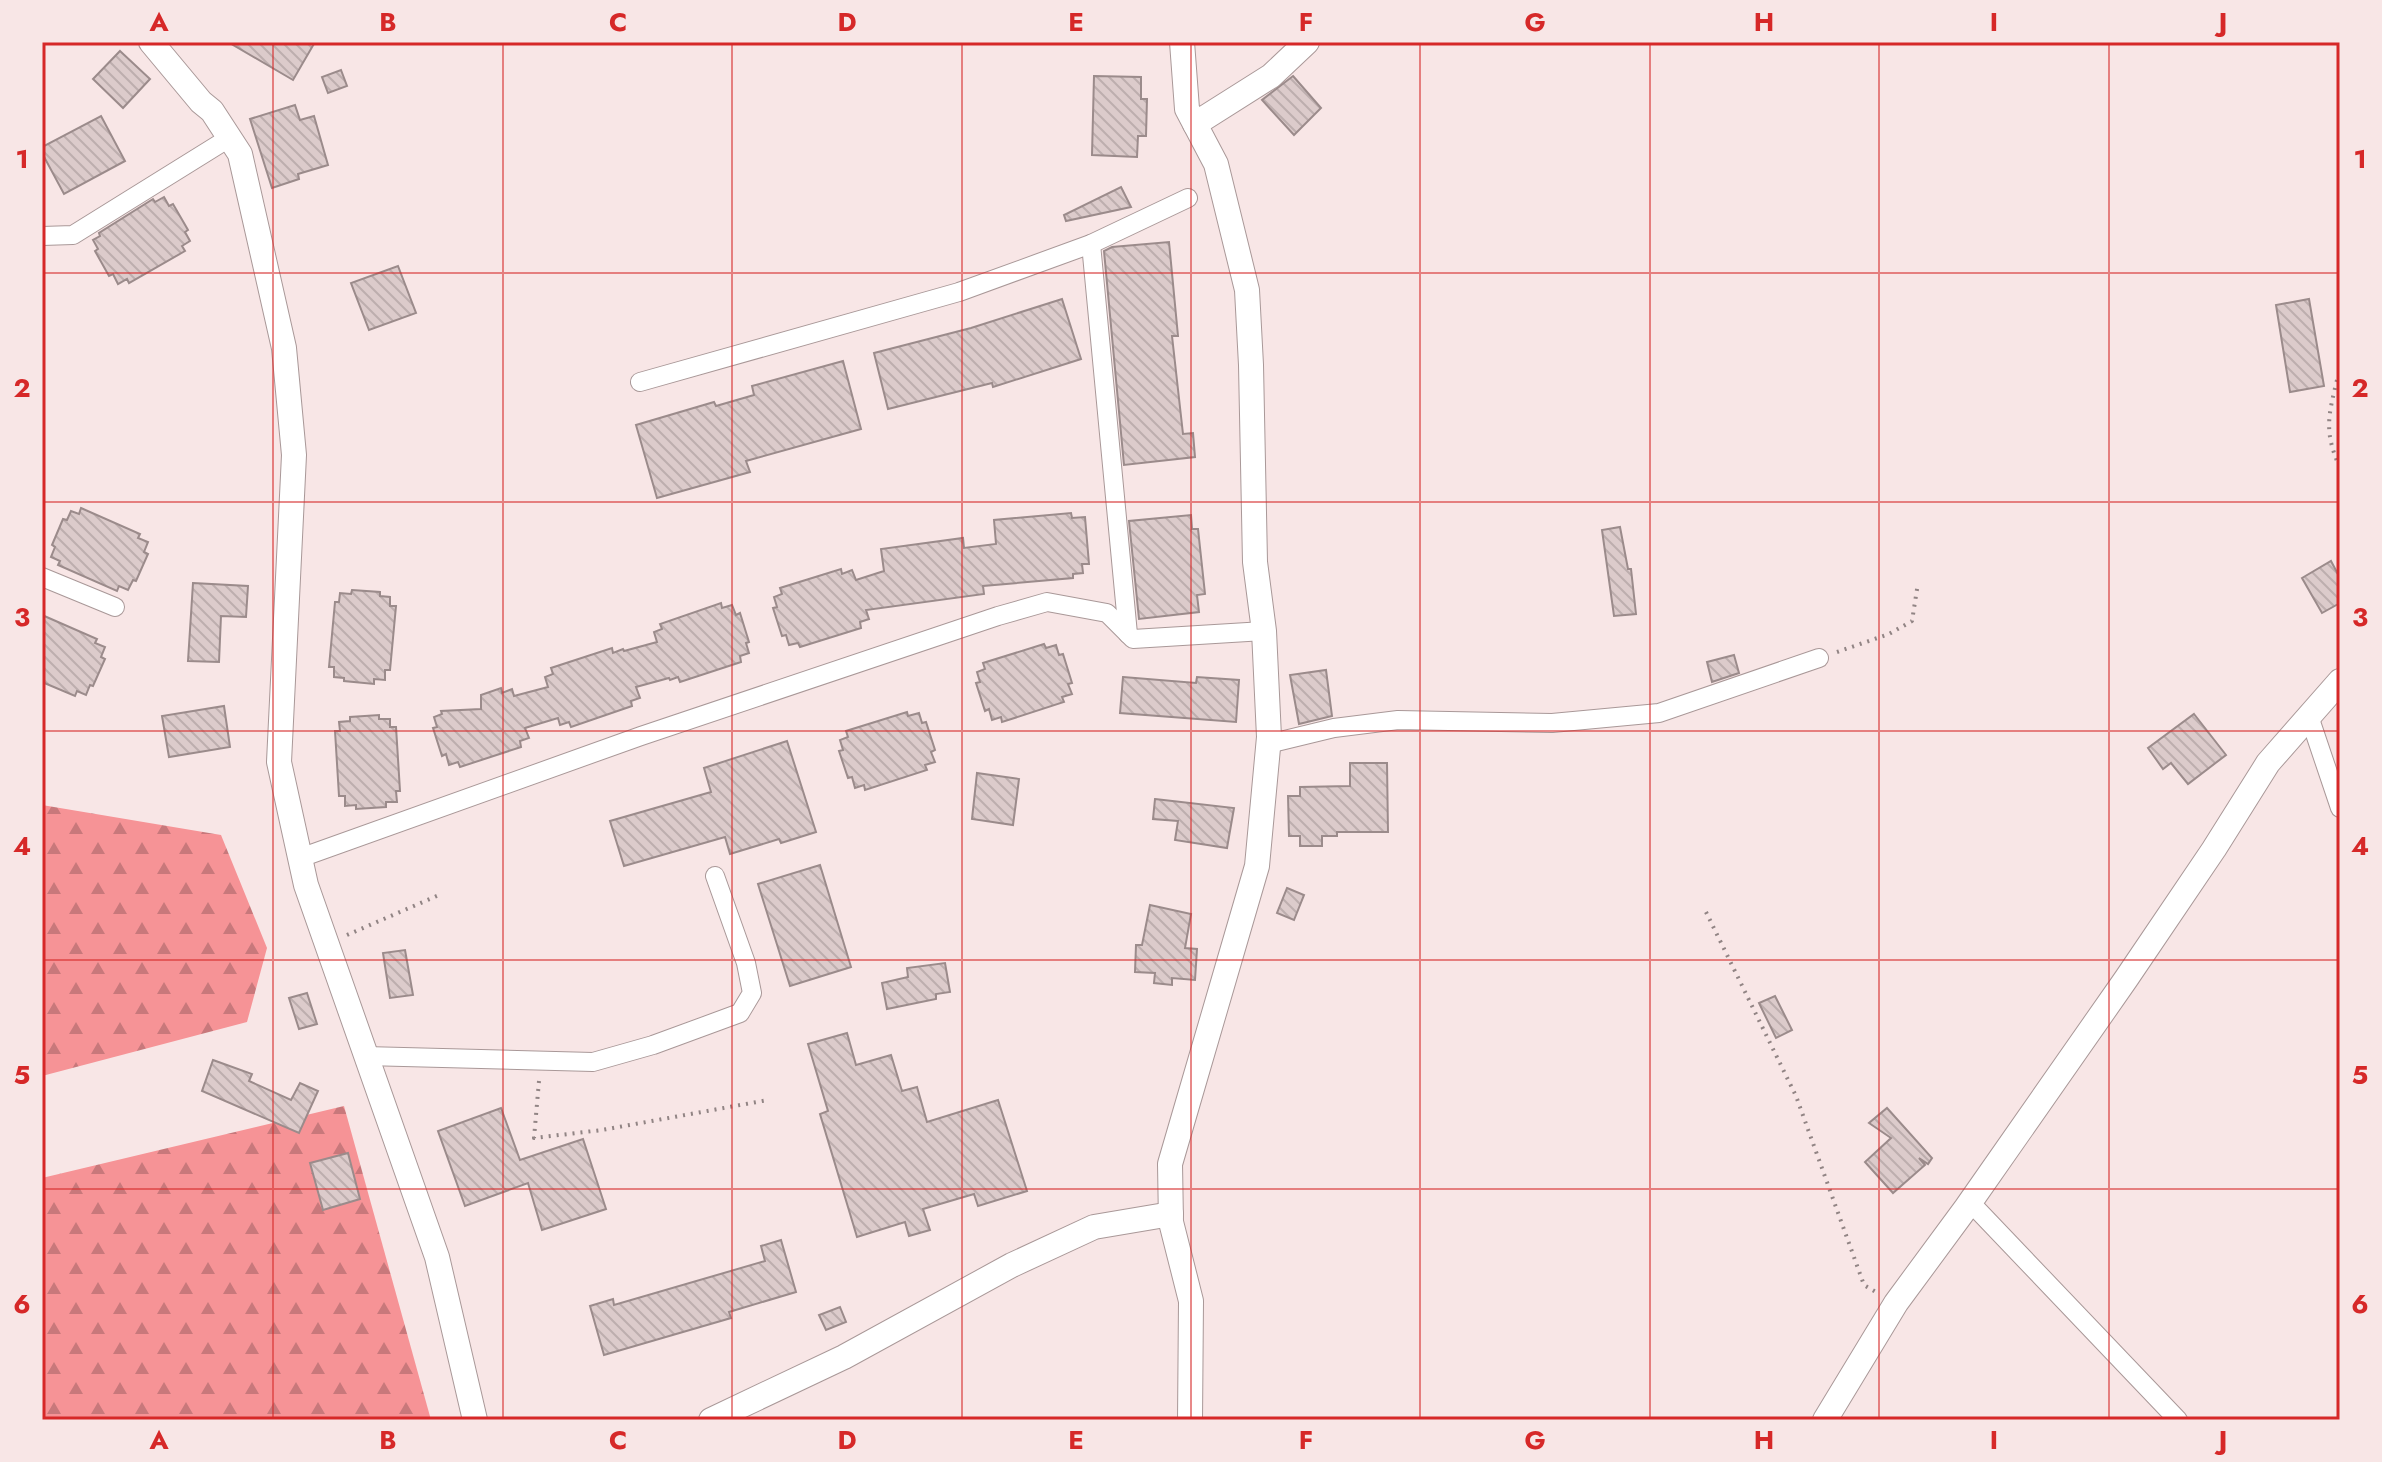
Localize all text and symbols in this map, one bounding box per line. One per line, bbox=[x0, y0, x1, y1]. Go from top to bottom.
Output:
text: A bbox=[148, 3, 169, 41]
text: B bbox=[379, 3, 397, 41]
text: C bbox=[609, 3, 627, 41]
text: D bbox=[837, 3, 857, 41]
text: E bbox=[1068, 3, 1084, 41]
text: F bbox=[1299, 3, 1313, 41]
text: G bbox=[1524, 3, 1546, 41]
text: H bbox=[1754, 3, 1774, 41]
text: I bbox=[1990, 3, 1998, 41]
text: J bbox=[2214, 3, 2227, 41]
text: 1 bbox=[15, 140, 29, 178]
text: 1 bbox=[2353, 140, 2367, 178]
text: 2 bbox=[13, 369, 31, 407]
text: 2 bbox=[2351, 369, 2369, 407]
text: 3 bbox=[14, 598, 30, 636]
text: 3 bbox=[2352, 598, 2368, 636]
text: 4 bbox=[13, 827, 31, 865]
text: 4 bbox=[2351, 827, 2369, 865]
text: 5 bbox=[14, 1056, 30, 1094]
text: 5 bbox=[2352, 1056, 2368, 1094]
text: 6 bbox=[13, 1285, 31, 1323]
text: 6 bbox=[2351, 1285, 2369, 1323]
text: A bbox=[148, 1421, 169, 1459]
text: B bbox=[379, 1421, 397, 1459]
text: C bbox=[609, 1421, 627, 1459]
text: D bbox=[837, 1421, 857, 1459]
text: E bbox=[1068, 1421, 1084, 1459]
text: F bbox=[1299, 1421, 1313, 1459]
text: G bbox=[1524, 1421, 1546, 1459]
text: H bbox=[1754, 1421, 1774, 1459]
text: I bbox=[1990, 1421, 1998, 1459]
text: J bbox=[2214, 1421, 2227, 1459]

